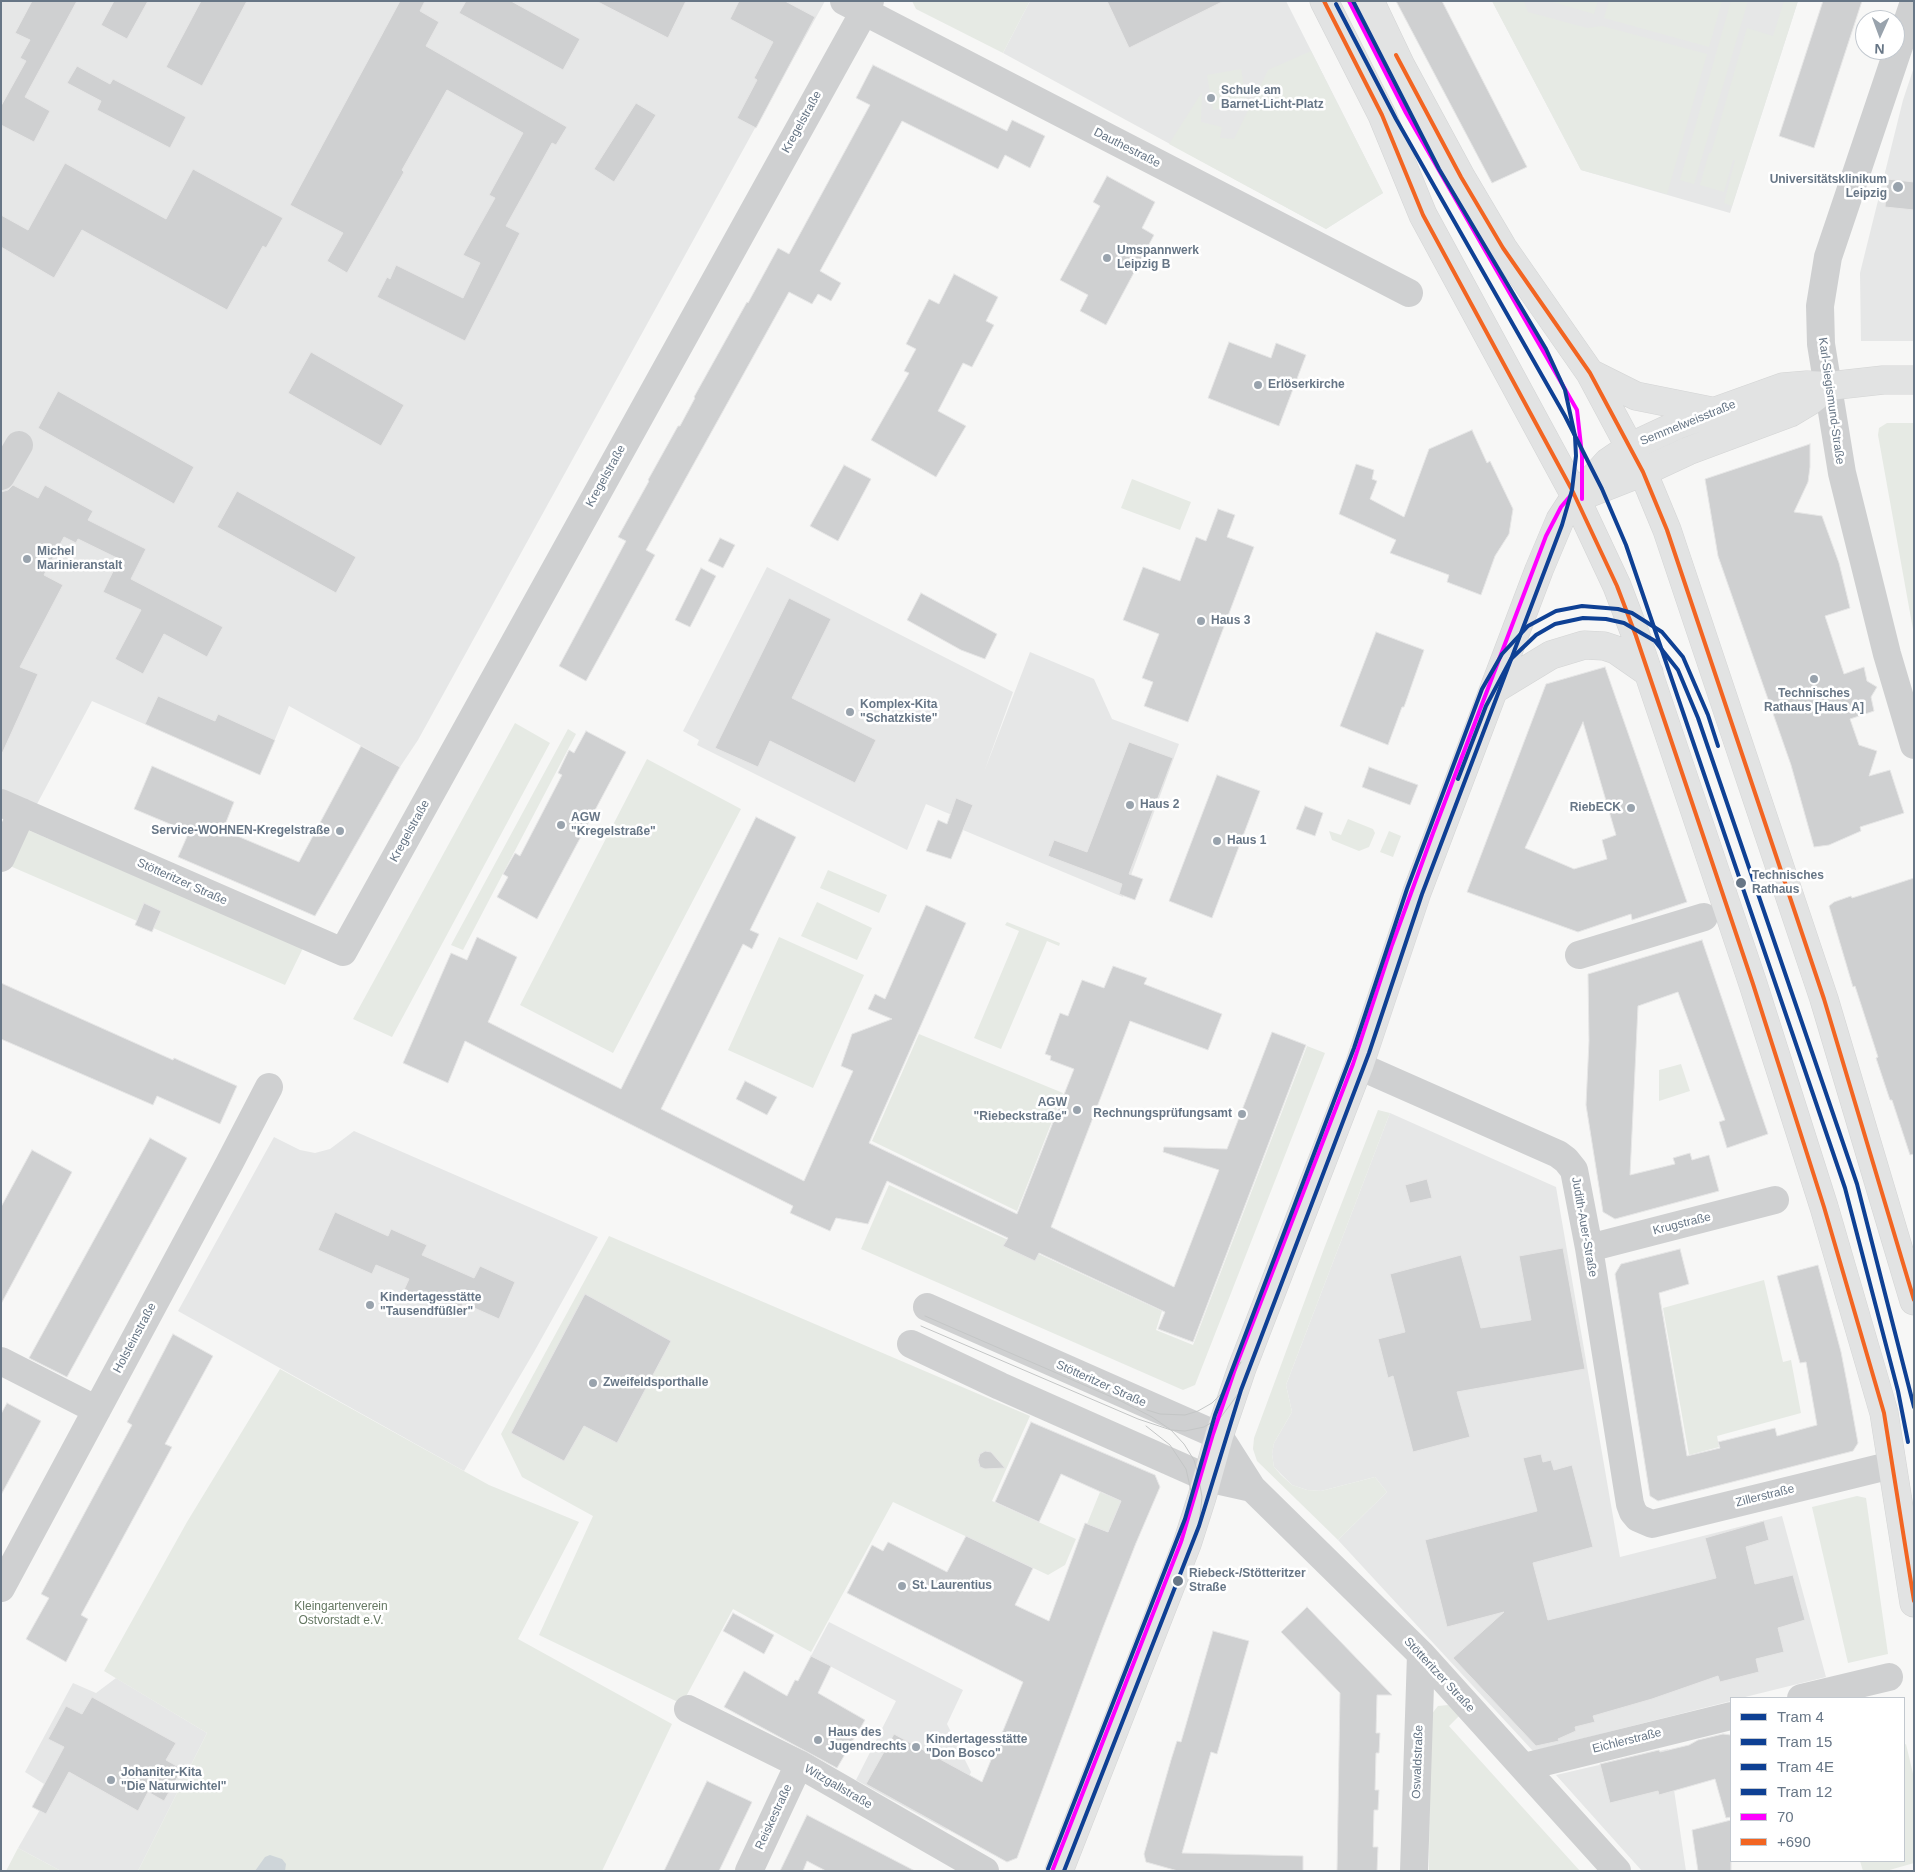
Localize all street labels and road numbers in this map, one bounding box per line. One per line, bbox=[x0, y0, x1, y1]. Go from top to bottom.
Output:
street label: Kregelstraße bbox=[779, 88, 825, 156]
street label: Dauthestraße bbox=[1091, 125, 1163, 171]
street label: Karl-Siegismund-Straße bbox=[1815, 337, 1847, 465]
street label: Semmelweisstraße bbox=[1638, 397, 1738, 449]
street label: Kregelstraße bbox=[583, 442, 629, 510]
street label: Kregelstraße bbox=[387, 797, 433, 865]
street label: Stötteritzer Straße bbox=[135, 856, 229, 908]
street label: Judith-Auer-Straße bbox=[1568, 1176, 1600, 1278]
street label: Krugstraße bbox=[1651, 1210, 1713, 1238]
street label: Holsteinstraße bbox=[110, 1300, 160, 1376]
street label: Stötteritzer Straße bbox=[1054, 1358, 1148, 1410]
street label: Zillerstraße bbox=[1734, 1482, 1796, 1510]
street label: Stötteritzer Straße bbox=[1401, 1634, 1477, 1716]
street label: Oswaldstraße bbox=[1410, 1725, 1426, 1799]
street label: Eichlerstraße bbox=[1591, 1725, 1663, 1757]
street label: Witzgallstraße bbox=[801, 1762, 875, 1812]
street label: Reiskestraße bbox=[753, 1782, 795, 1852]

